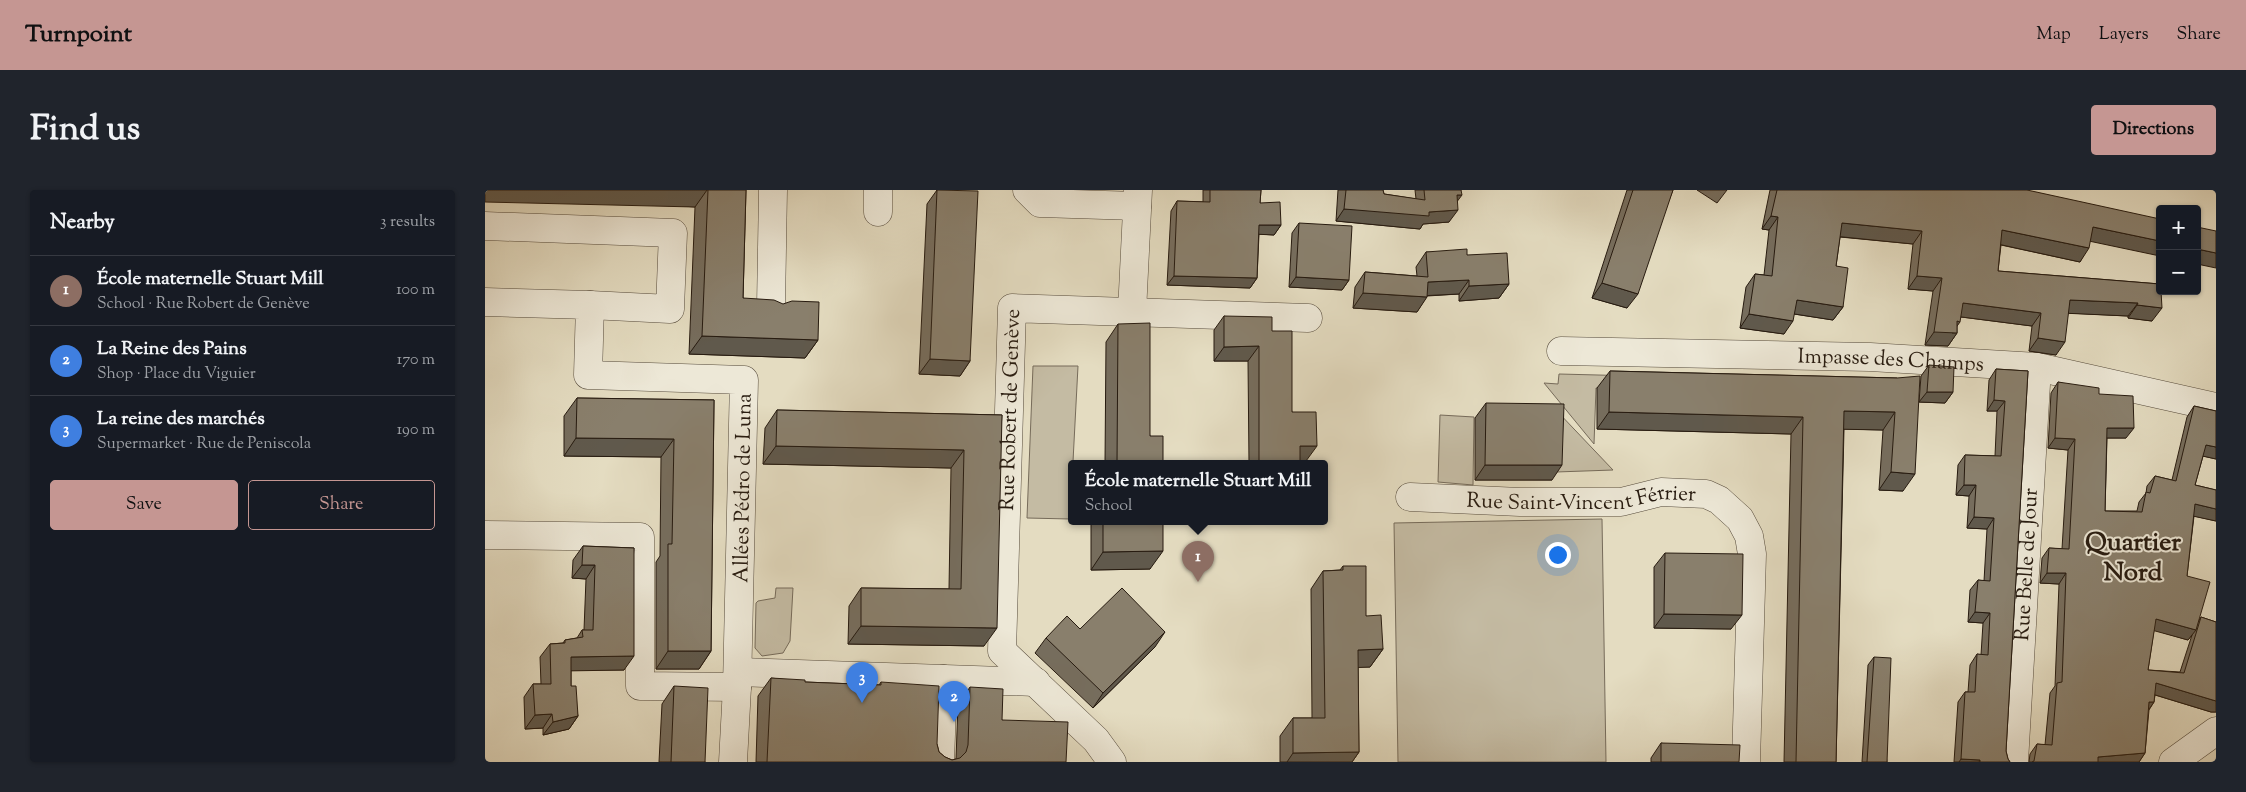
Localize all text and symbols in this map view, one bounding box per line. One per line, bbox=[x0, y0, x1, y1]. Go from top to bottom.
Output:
text: Turnpoint bbox=[25, 18, 132, 52]
text: Map bbox=[2036, 22, 2071, 48]
text: Layers bbox=[2099, 22, 2149, 48]
text: Share bbox=[2177, 22, 2221, 48]
text: Find us bbox=[30, 105, 140, 156]
button: Directions bbox=[2091, 105, 2216, 155]
map controls bbox=[2156, 205, 2201, 295]
button: + bbox=[2156, 205, 2201, 250]
text: Nearby bbox=[50, 208, 115, 238]
text: 3 results bbox=[380, 211, 435, 234]
button: − bbox=[2156, 250, 2201, 295]
text: École maternelle Stuart Mill bbox=[97, 266, 324, 293]
text: 1 bbox=[63, 279, 69, 302]
text: 100 m bbox=[396, 279, 435, 302]
text: School · Rue Robert de Genève bbox=[97, 293, 310, 316]
street label: Rue Robert de Genève bbox=[993, 308, 1029, 511]
text: La Reine des Pains bbox=[97, 336, 247, 363]
street label: Impasse des Champs bbox=[1797, 343, 1985, 381]
text: 2 bbox=[62, 349, 70, 372]
text: 170 m bbox=[397, 349, 435, 372]
text: Shop · Place du Viguier bbox=[97, 363, 256, 386]
street label: Allées Pédro de Luna bbox=[727, 393, 761, 583]
text: La reine des marchés bbox=[97, 406, 265, 433]
text: 3 bbox=[63, 419, 69, 442]
text: 190 m bbox=[397, 419, 435, 442]
text: Supermarket · Rue de Peniscola bbox=[97, 433, 311, 456]
popup bbox=[1068, 460, 1328, 525]
text: École maternelle Stuart Mill bbox=[1085, 468, 1311, 495]
street label: Rue Saint-Vincent Férrier bbox=[1466, 479, 1697, 519]
button: Save bbox=[50, 480, 238, 530]
button: Share bbox=[248, 480, 435, 530]
street label: Rue Belle de Jour bbox=[2008, 487, 2047, 642]
text: School bbox=[1085, 495, 1132, 518]
district label: Quartier Nord bbox=[2085, 525, 2181, 592]
pin: 1 bbox=[1182, 541, 1214, 582]
your location bbox=[1545, 542, 1571, 568]
pin: 3 bbox=[846, 662, 878, 703]
pin: 2 bbox=[938, 681, 970, 722]

